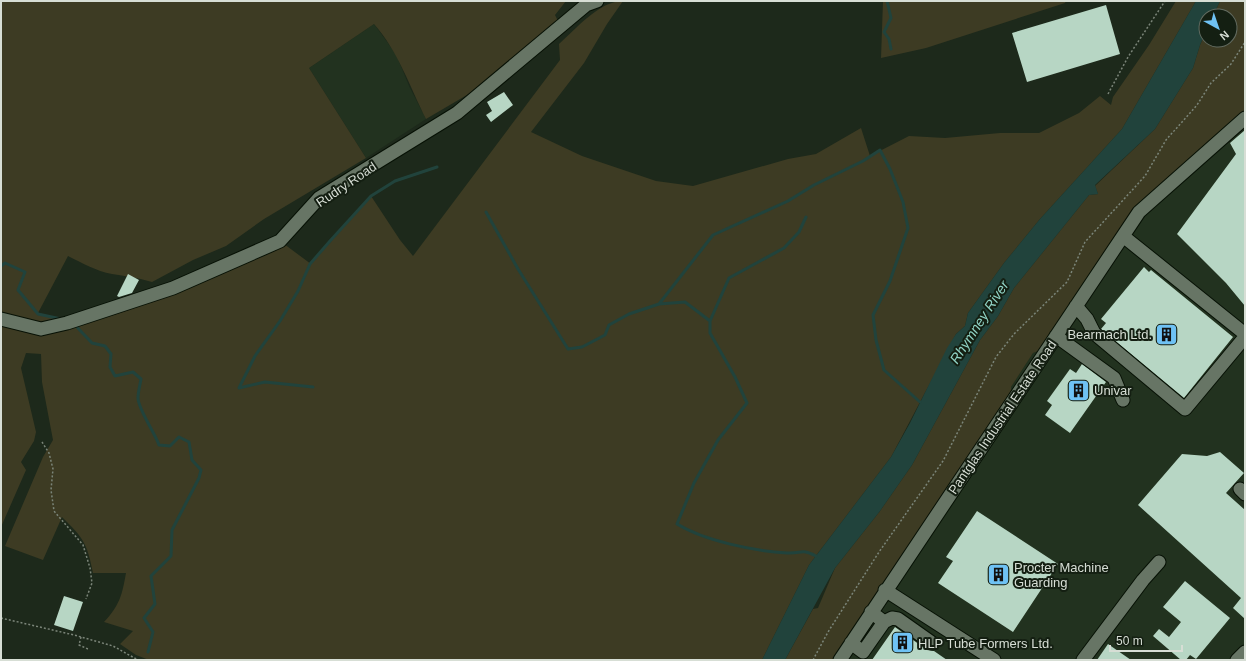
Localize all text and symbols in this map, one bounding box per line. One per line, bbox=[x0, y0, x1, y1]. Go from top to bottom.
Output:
north arrow bbox=[1198, 8, 1238, 48]
text: N bbox=[1217, 29, 1231, 43]
street label: Rudry Road bbox=[313, 159, 379, 210]
water label: Rhymney River bbox=[946, 276, 1012, 366]
building icon: Bearmach Ltd. bbox=[1154, 321, 1180, 347]
place label: Bearmach Ltd. bbox=[1067, 327, 1152, 342]
street label: Pantglas Industrial Estate Road bbox=[945, 338, 1060, 497]
building icon: Univar bbox=[1065, 377, 1091, 403]
place label: Univar bbox=[1094, 383, 1132, 398]
place label: Procter Machine Guarding bbox=[1014, 560, 1109, 590]
building icon: Procter Machine Guarding bbox=[985, 561, 1011, 587]
scale bar bbox=[1110, 627, 1182, 653]
building icon: HLP Tube Formers Ltd. bbox=[890, 630, 916, 656]
text: 50 m bbox=[1116, 634, 1143, 648]
place label: HLP Tube Formers Ltd. bbox=[918, 636, 1053, 651]

